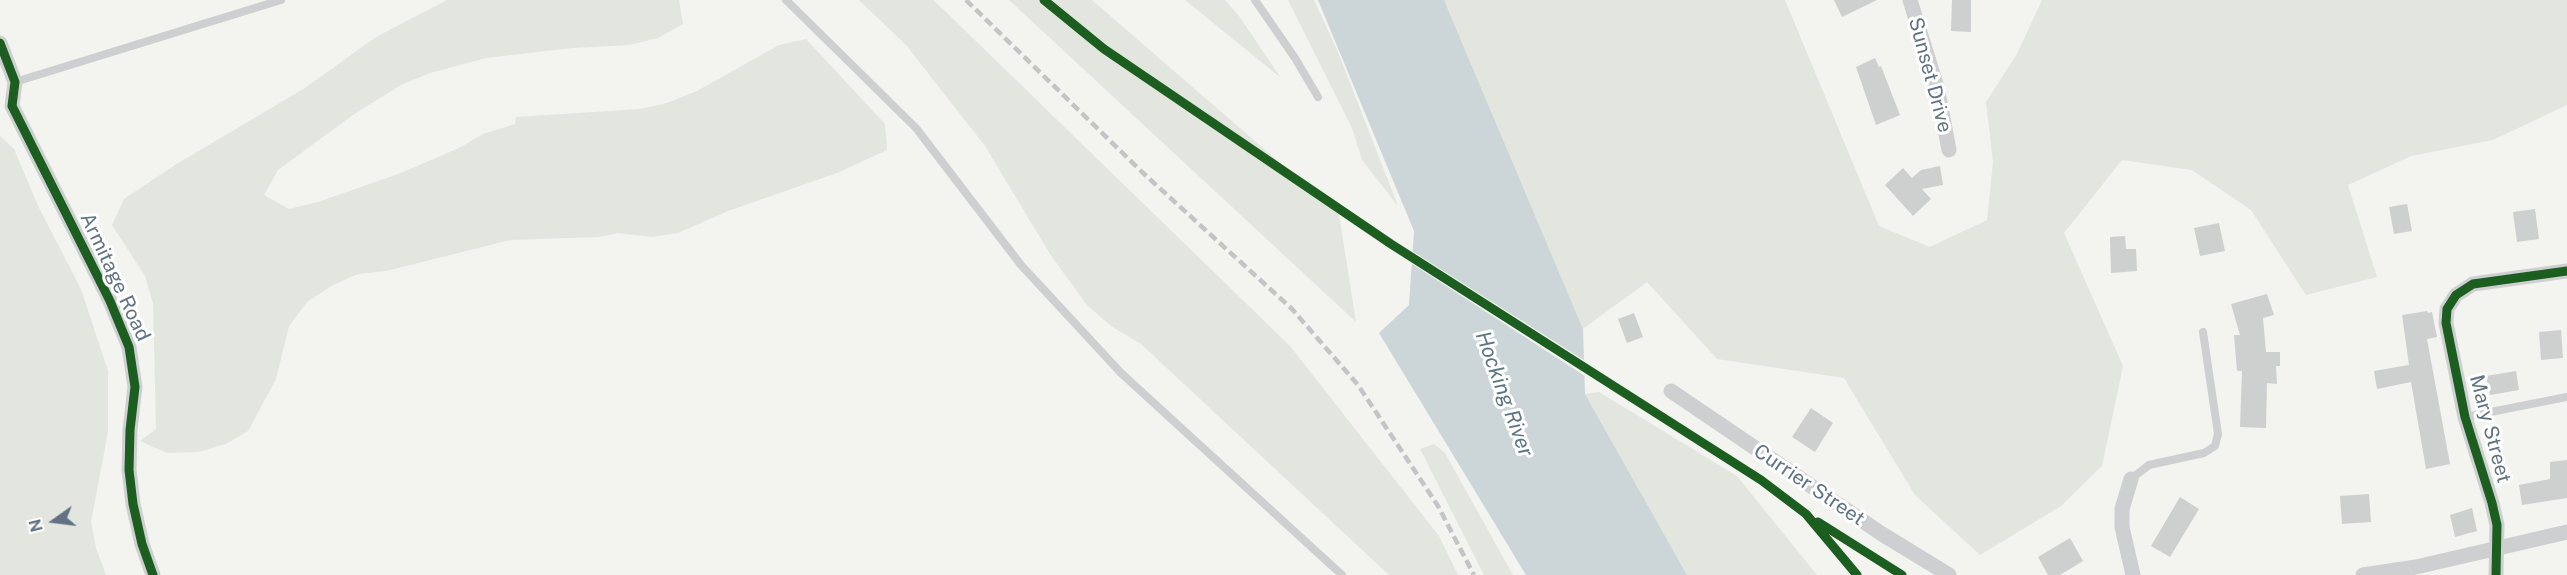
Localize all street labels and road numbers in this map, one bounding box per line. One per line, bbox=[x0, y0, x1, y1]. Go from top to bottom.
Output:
street label: Sunset Drive bbox=[1903, 15, 1957, 135]
street label: Armitage Road bbox=[75, 209, 155, 345]
street label: Mary Street bbox=[2464, 372, 2516, 486]
street label: Currier Street bbox=[1749, 439, 1869, 531]

